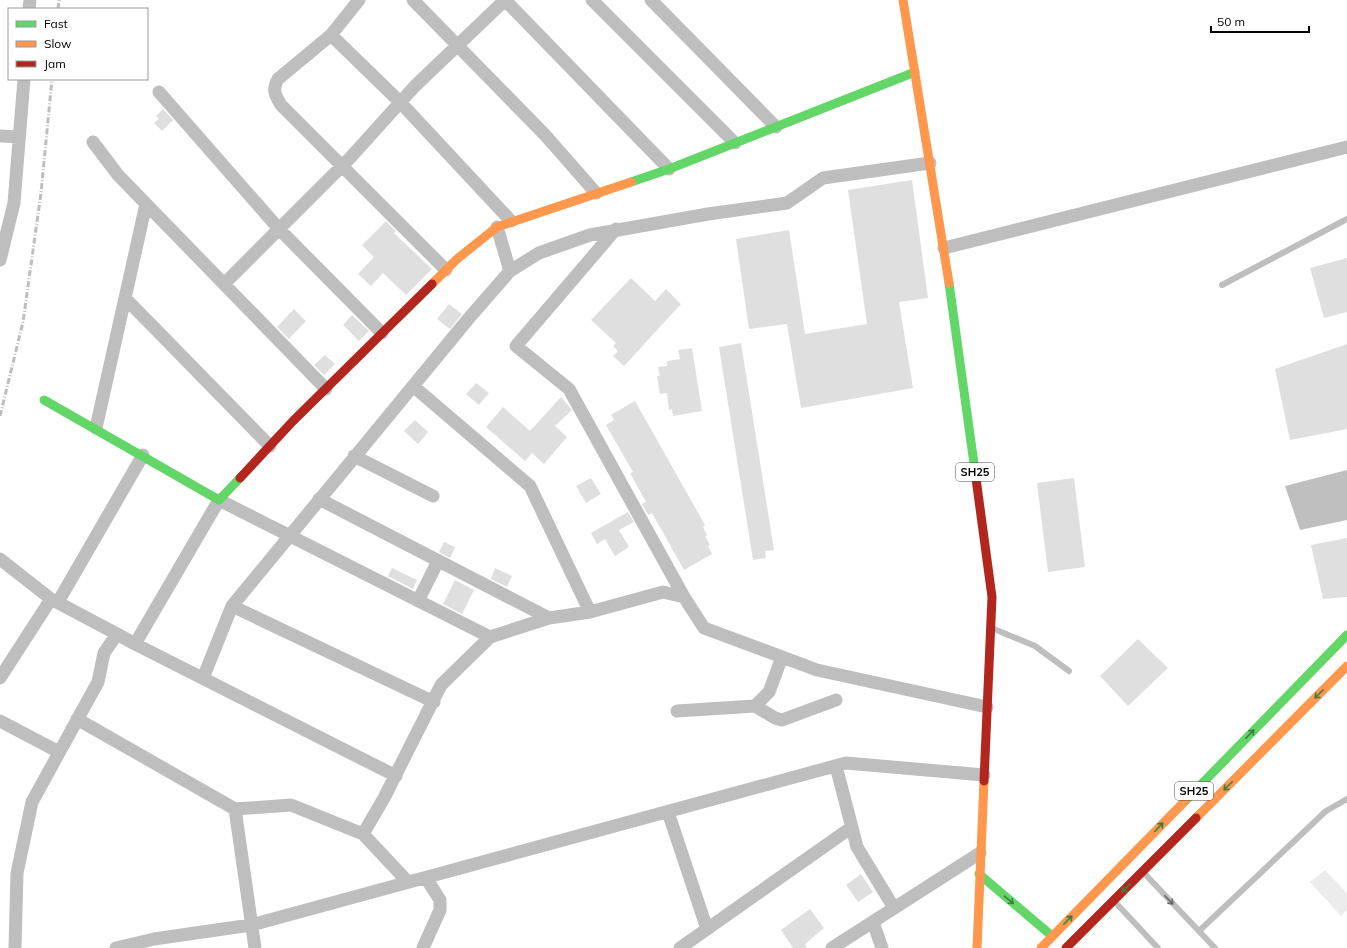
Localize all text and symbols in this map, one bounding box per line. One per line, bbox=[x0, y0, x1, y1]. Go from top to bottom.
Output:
legend bbox=[8, 8, 148, 80]
scale bar bbox=[1211, 8, 1309, 34]
text: 50 m bbox=[1217, 14, 1245, 29]
text: Fast bbox=[44, 16, 68, 31]
text: Slow bbox=[44, 36, 72, 51]
text: Jam bbox=[44, 56, 66, 71]
road number: SH25 bbox=[956, 463, 994, 481]
one-way arrow bbox=[1315, 689, 1324, 699]
one-way arrow bbox=[1245, 729, 1255, 739]
one-way arrow bbox=[1223, 781, 1233, 791]
road number: SH25 bbox=[1175, 782, 1213, 800]
one-way arrow bbox=[1154, 822, 1164, 832]
one-way arrow bbox=[1121, 883, 1131, 893]
one-way arrow bbox=[1004, 895, 1014, 904]
one-way arrow bbox=[1165, 895, 1174, 905]
one-way arrow bbox=[1063, 915, 1073, 925]

